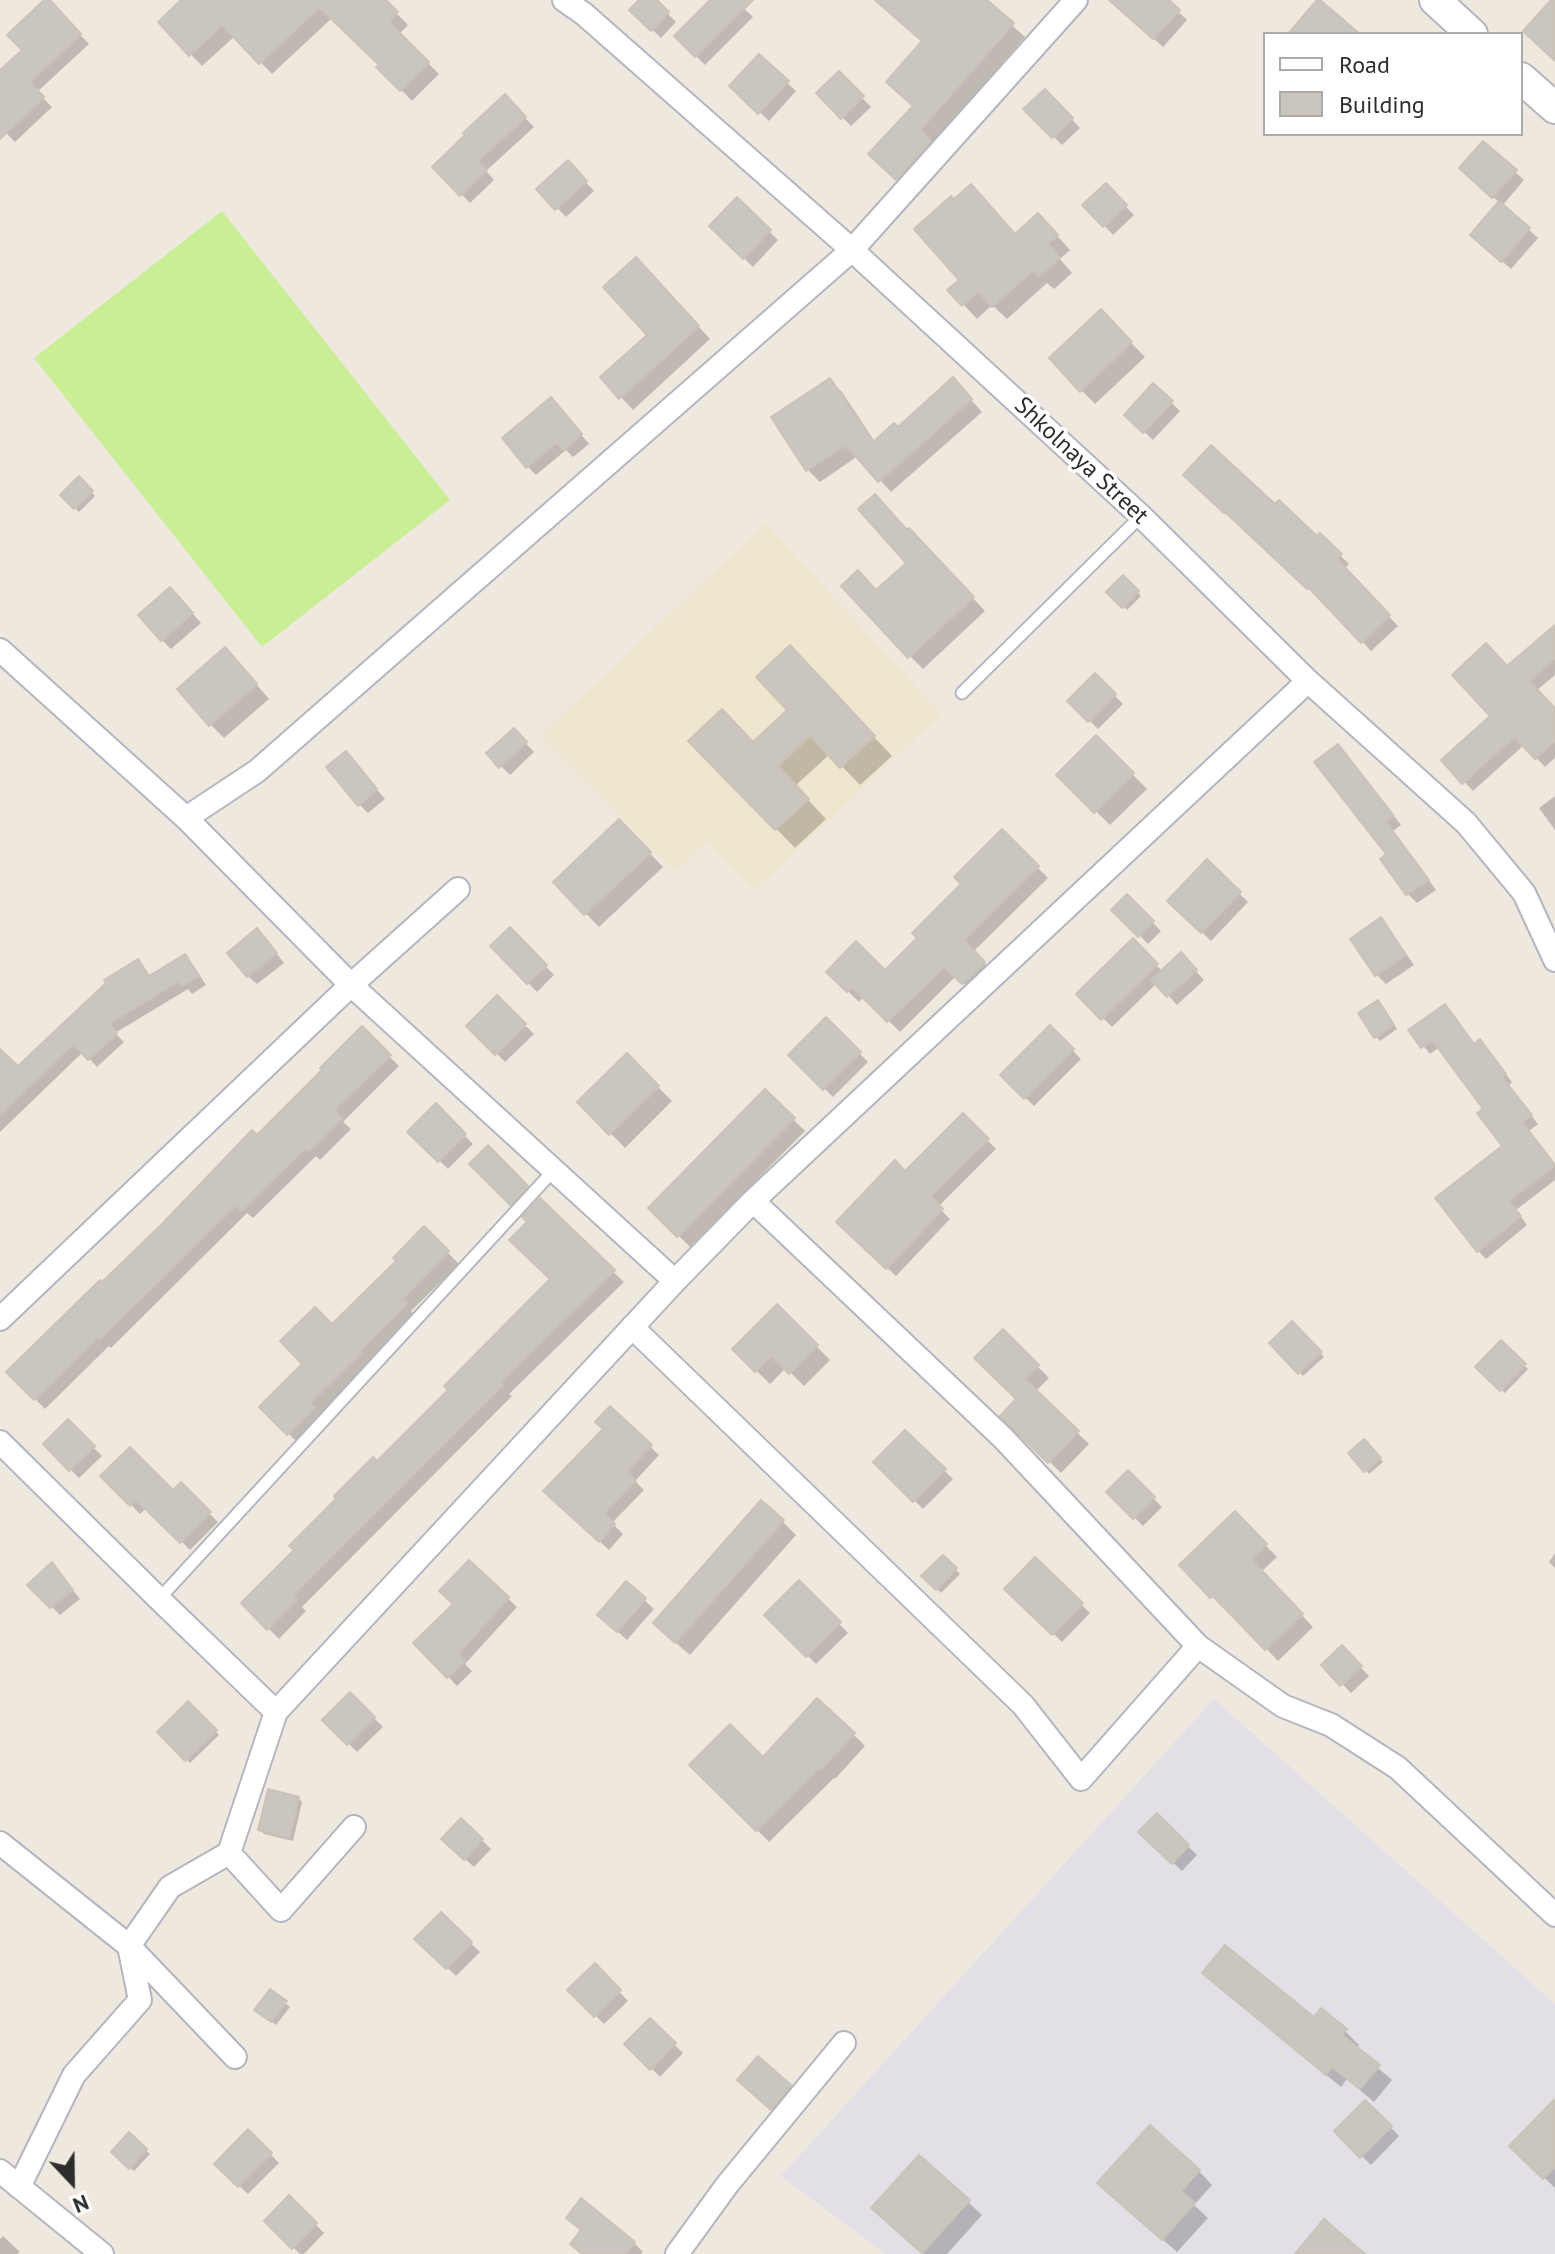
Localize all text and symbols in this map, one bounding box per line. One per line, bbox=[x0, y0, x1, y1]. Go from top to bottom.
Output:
legend bbox=[1263, 32, 1523, 136]
text: Road bbox=[1339, 49, 1390, 80]
text: Building bbox=[1339, 89, 1425, 120]
street label: Shkolnaya Street bbox=[1008, 392, 1154, 530]
north arrow bbox=[32, 2142, 112, 2222]
text: N bbox=[69, 2189, 93, 2220]

